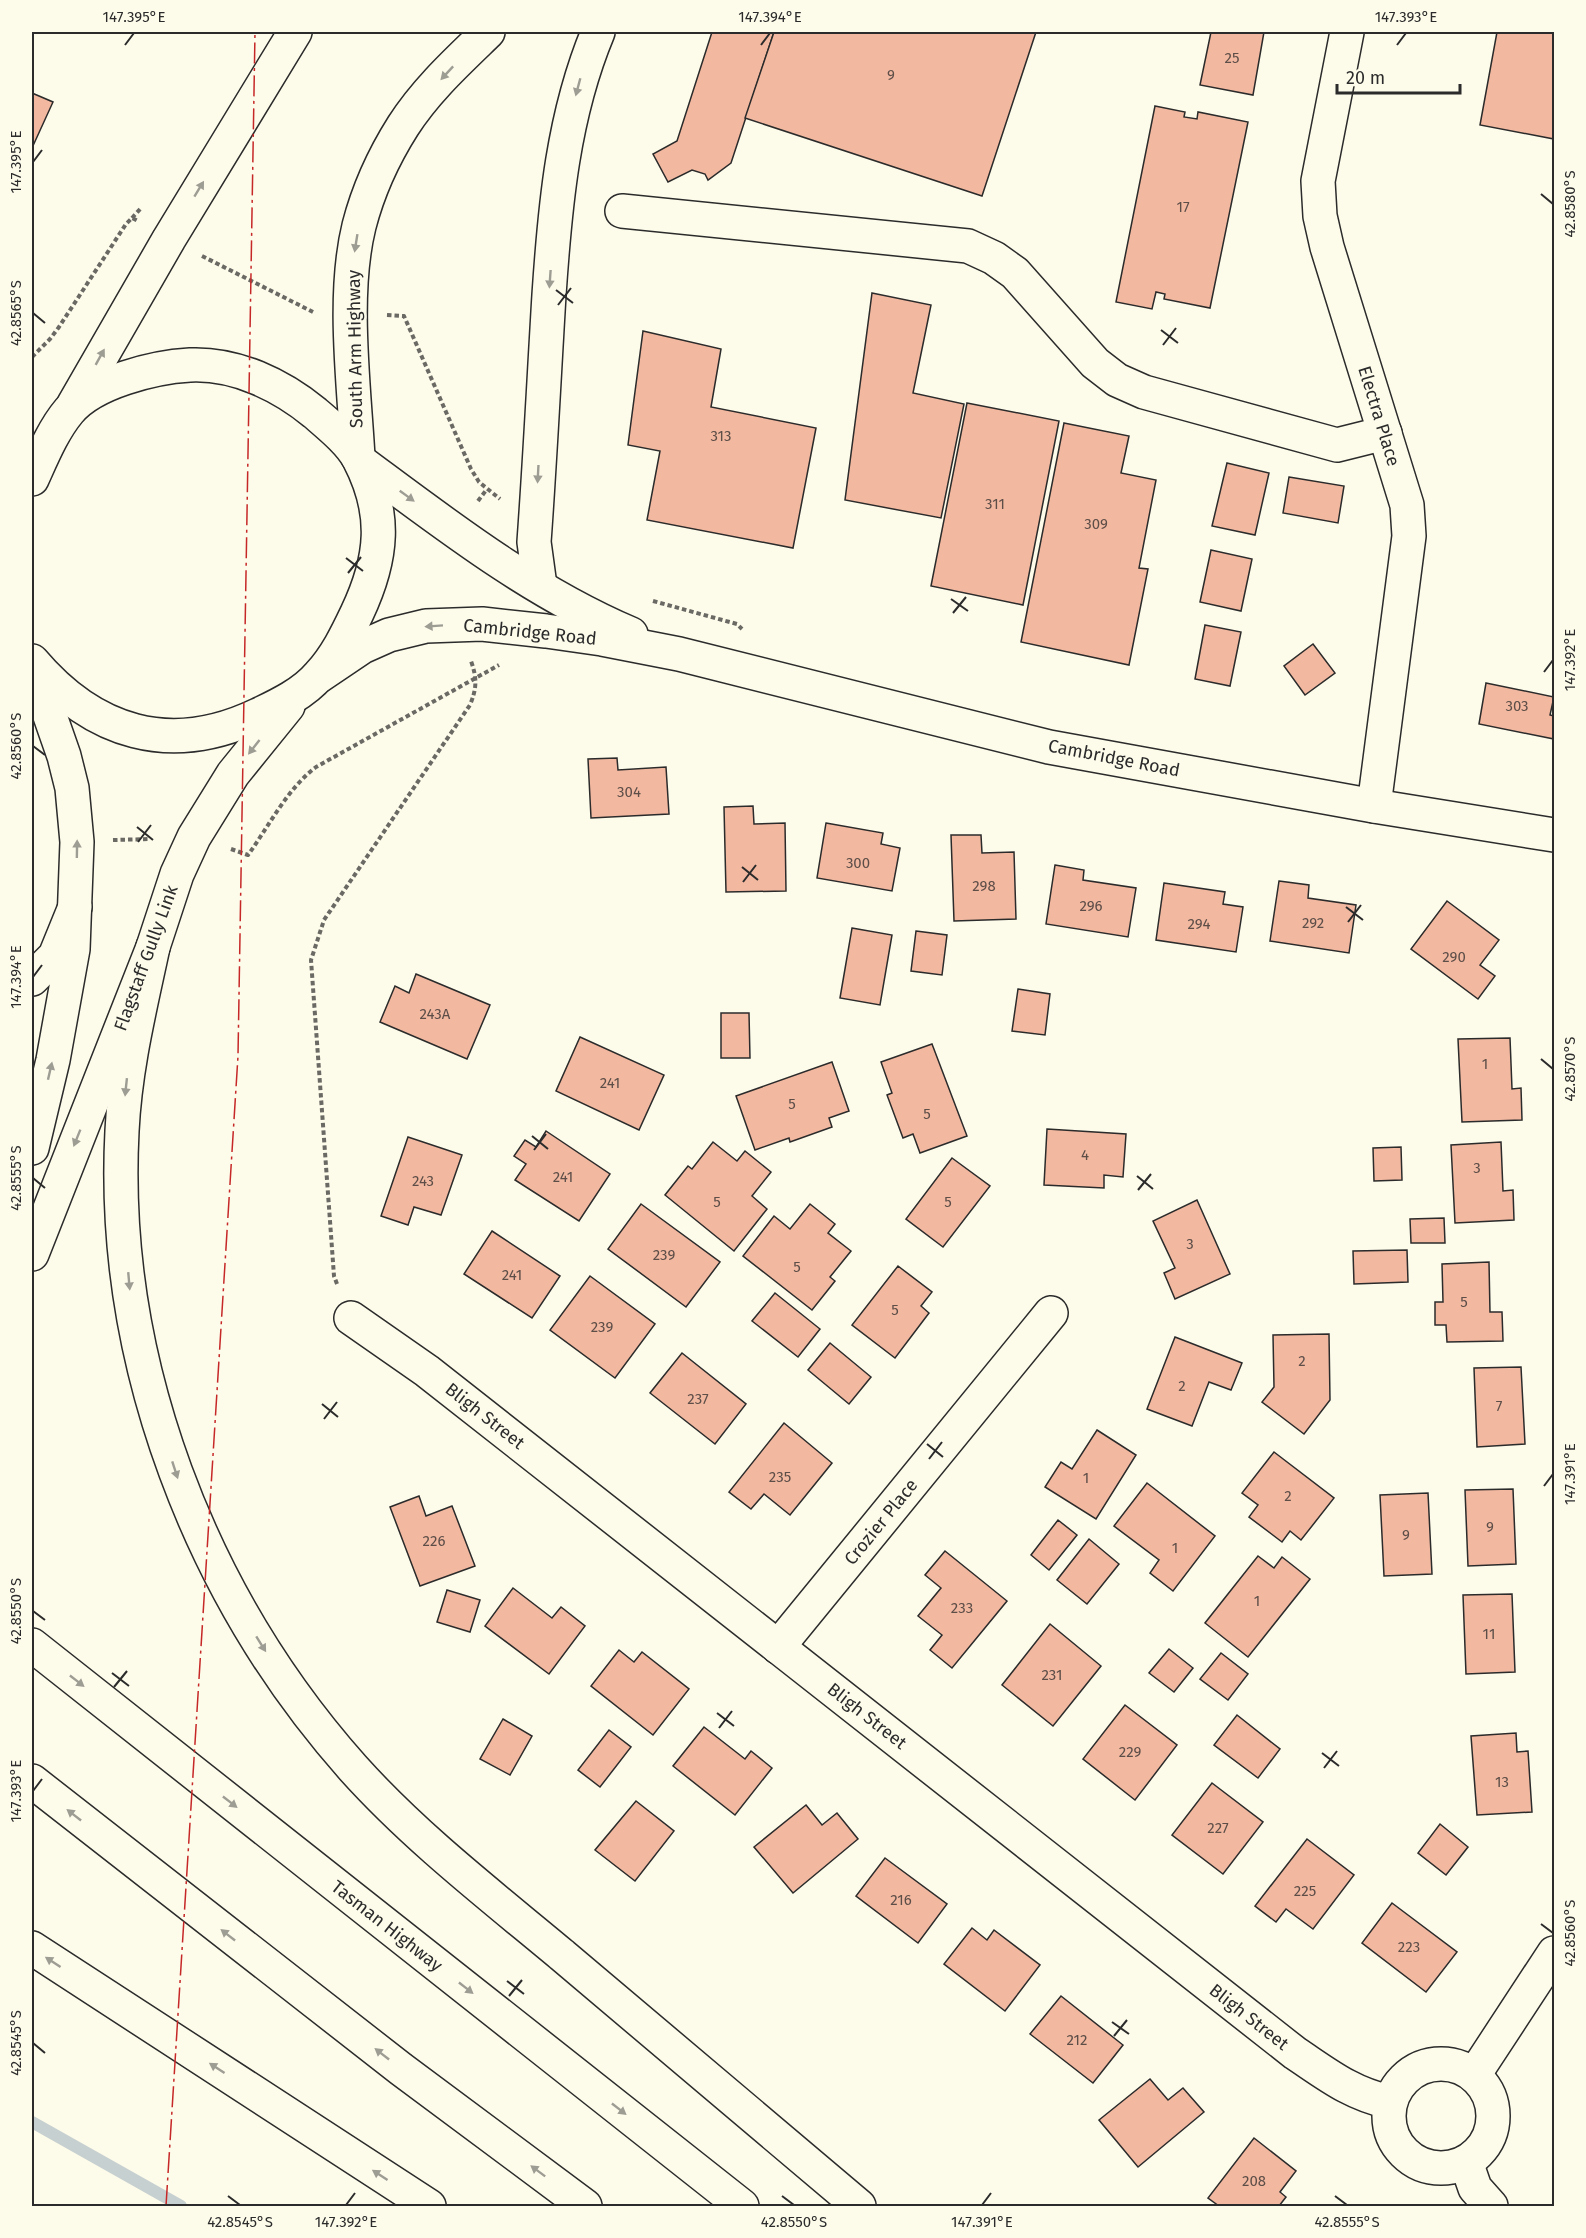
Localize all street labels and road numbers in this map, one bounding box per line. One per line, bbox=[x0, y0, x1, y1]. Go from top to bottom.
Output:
street label: South Arm Highway bbox=[343, 270, 367, 428]
street label: Electra Place bbox=[1353, 363, 1405, 469]
street label: Cambridge Road bbox=[462, 614, 598, 650]
street label: Cambridge Road bbox=[1046, 734, 1182, 782]
street label: Flagstaff Gully Link bbox=[109, 881, 183, 1034]
street label: Bligh Street bbox=[441, 1378, 530, 1454]
street label: Crozier Place bbox=[840, 1475, 922, 1569]
street label: Bligh Street bbox=[823, 1678, 912, 1754]
street label: Tasman Highway bbox=[327, 1876, 447, 1976]
street label: Bligh Street bbox=[1205, 1979, 1294, 2055]

